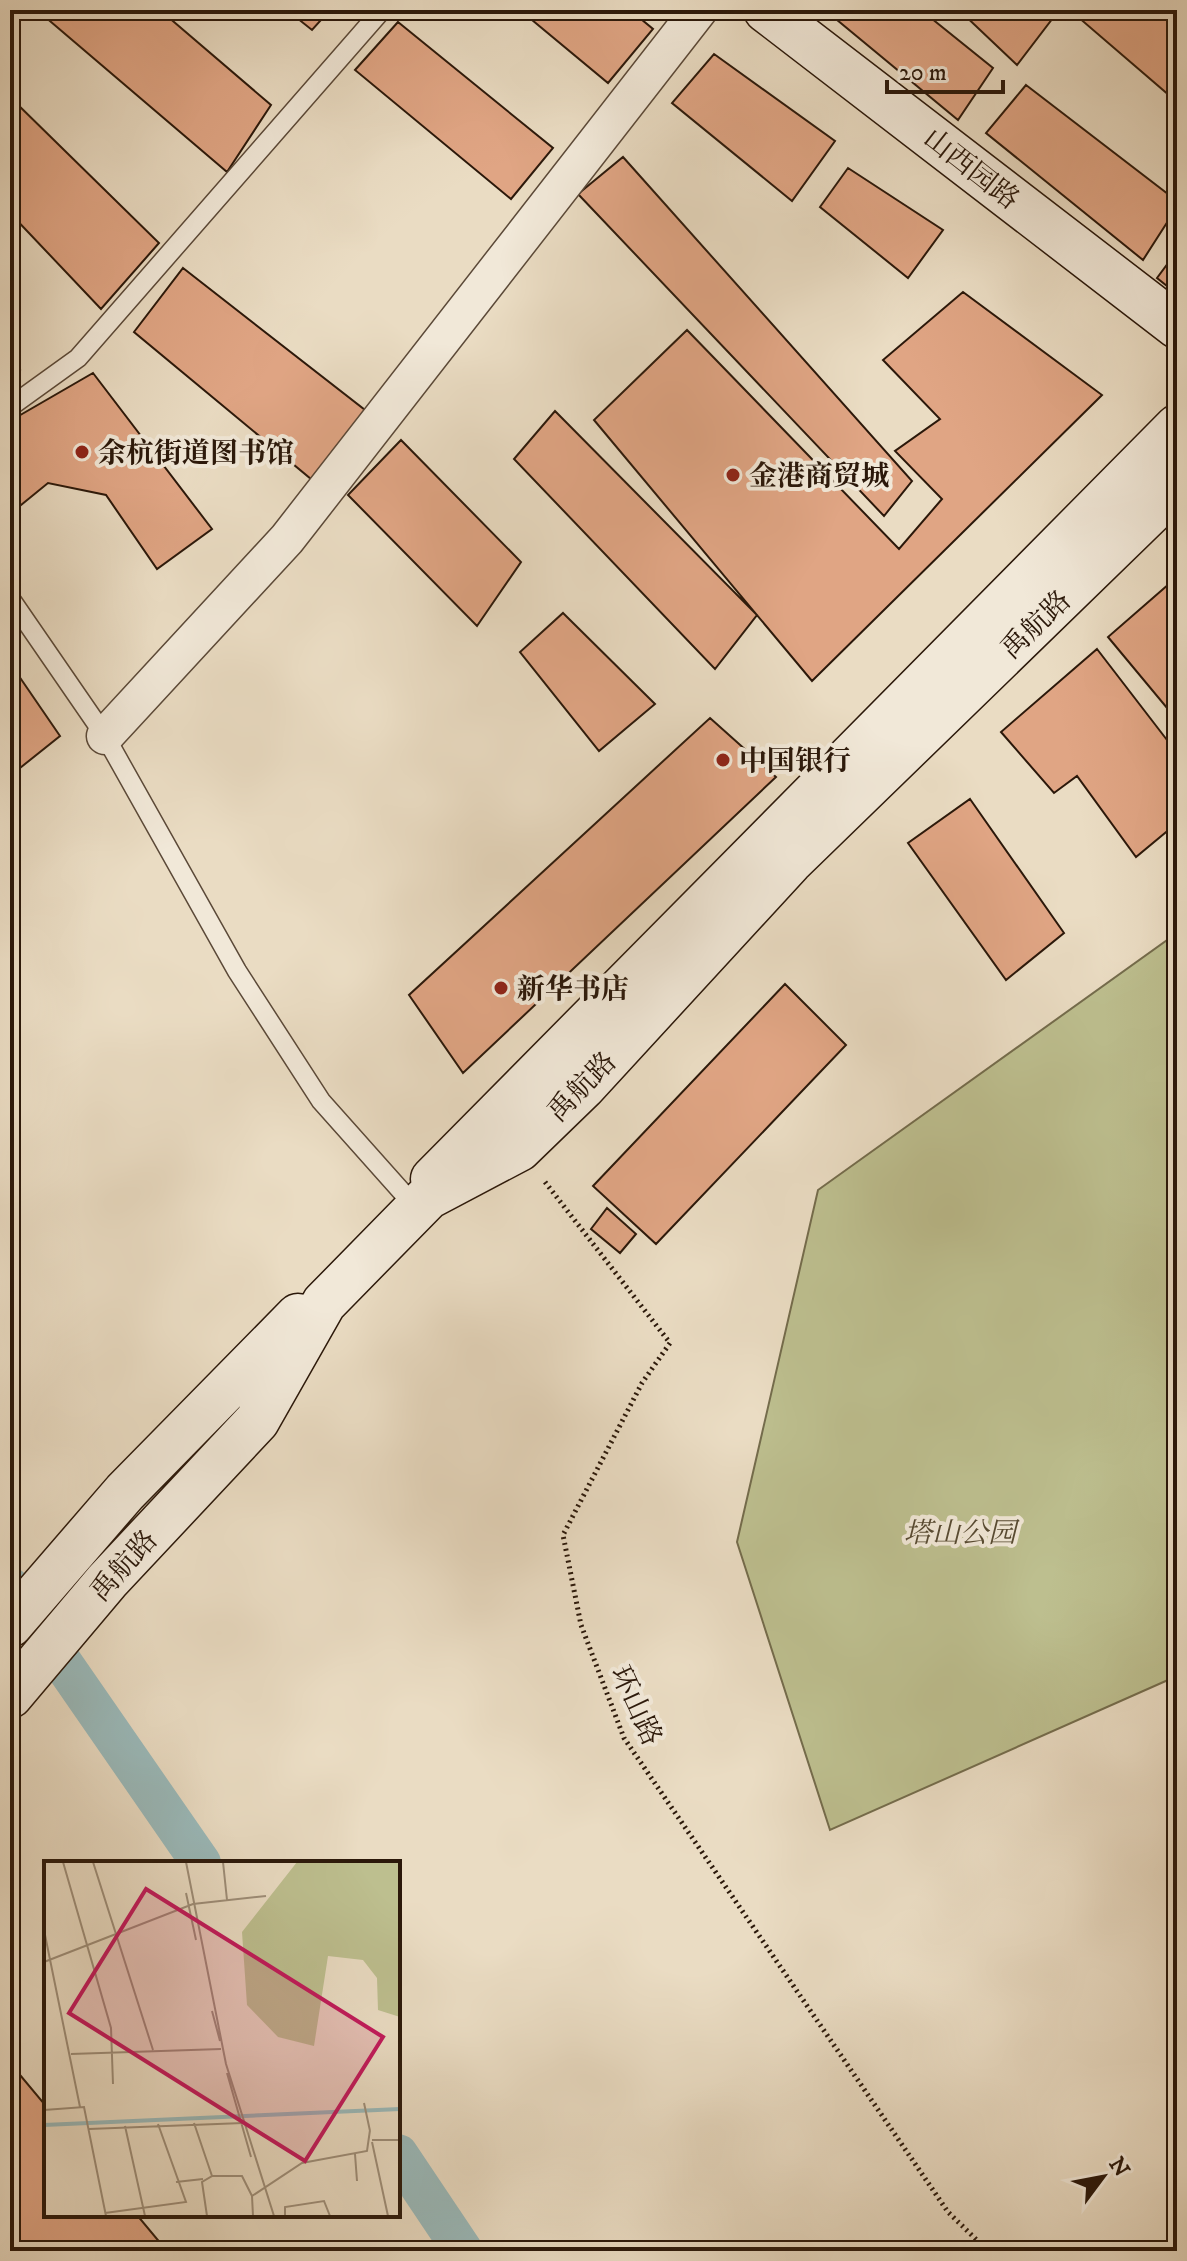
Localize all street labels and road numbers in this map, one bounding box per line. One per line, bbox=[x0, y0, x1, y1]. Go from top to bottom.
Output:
street label: 山西园路 bbox=[916, 121, 1026, 217]
street label: 禹航路 bbox=[994, 583, 1078, 667]
street label: 禹航路 bbox=[540, 1045, 624, 1129]
street label: 禹航路 bbox=[83, 1523, 165, 1609]
street label: 环山路 bbox=[602, 1660, 669, 1751]

